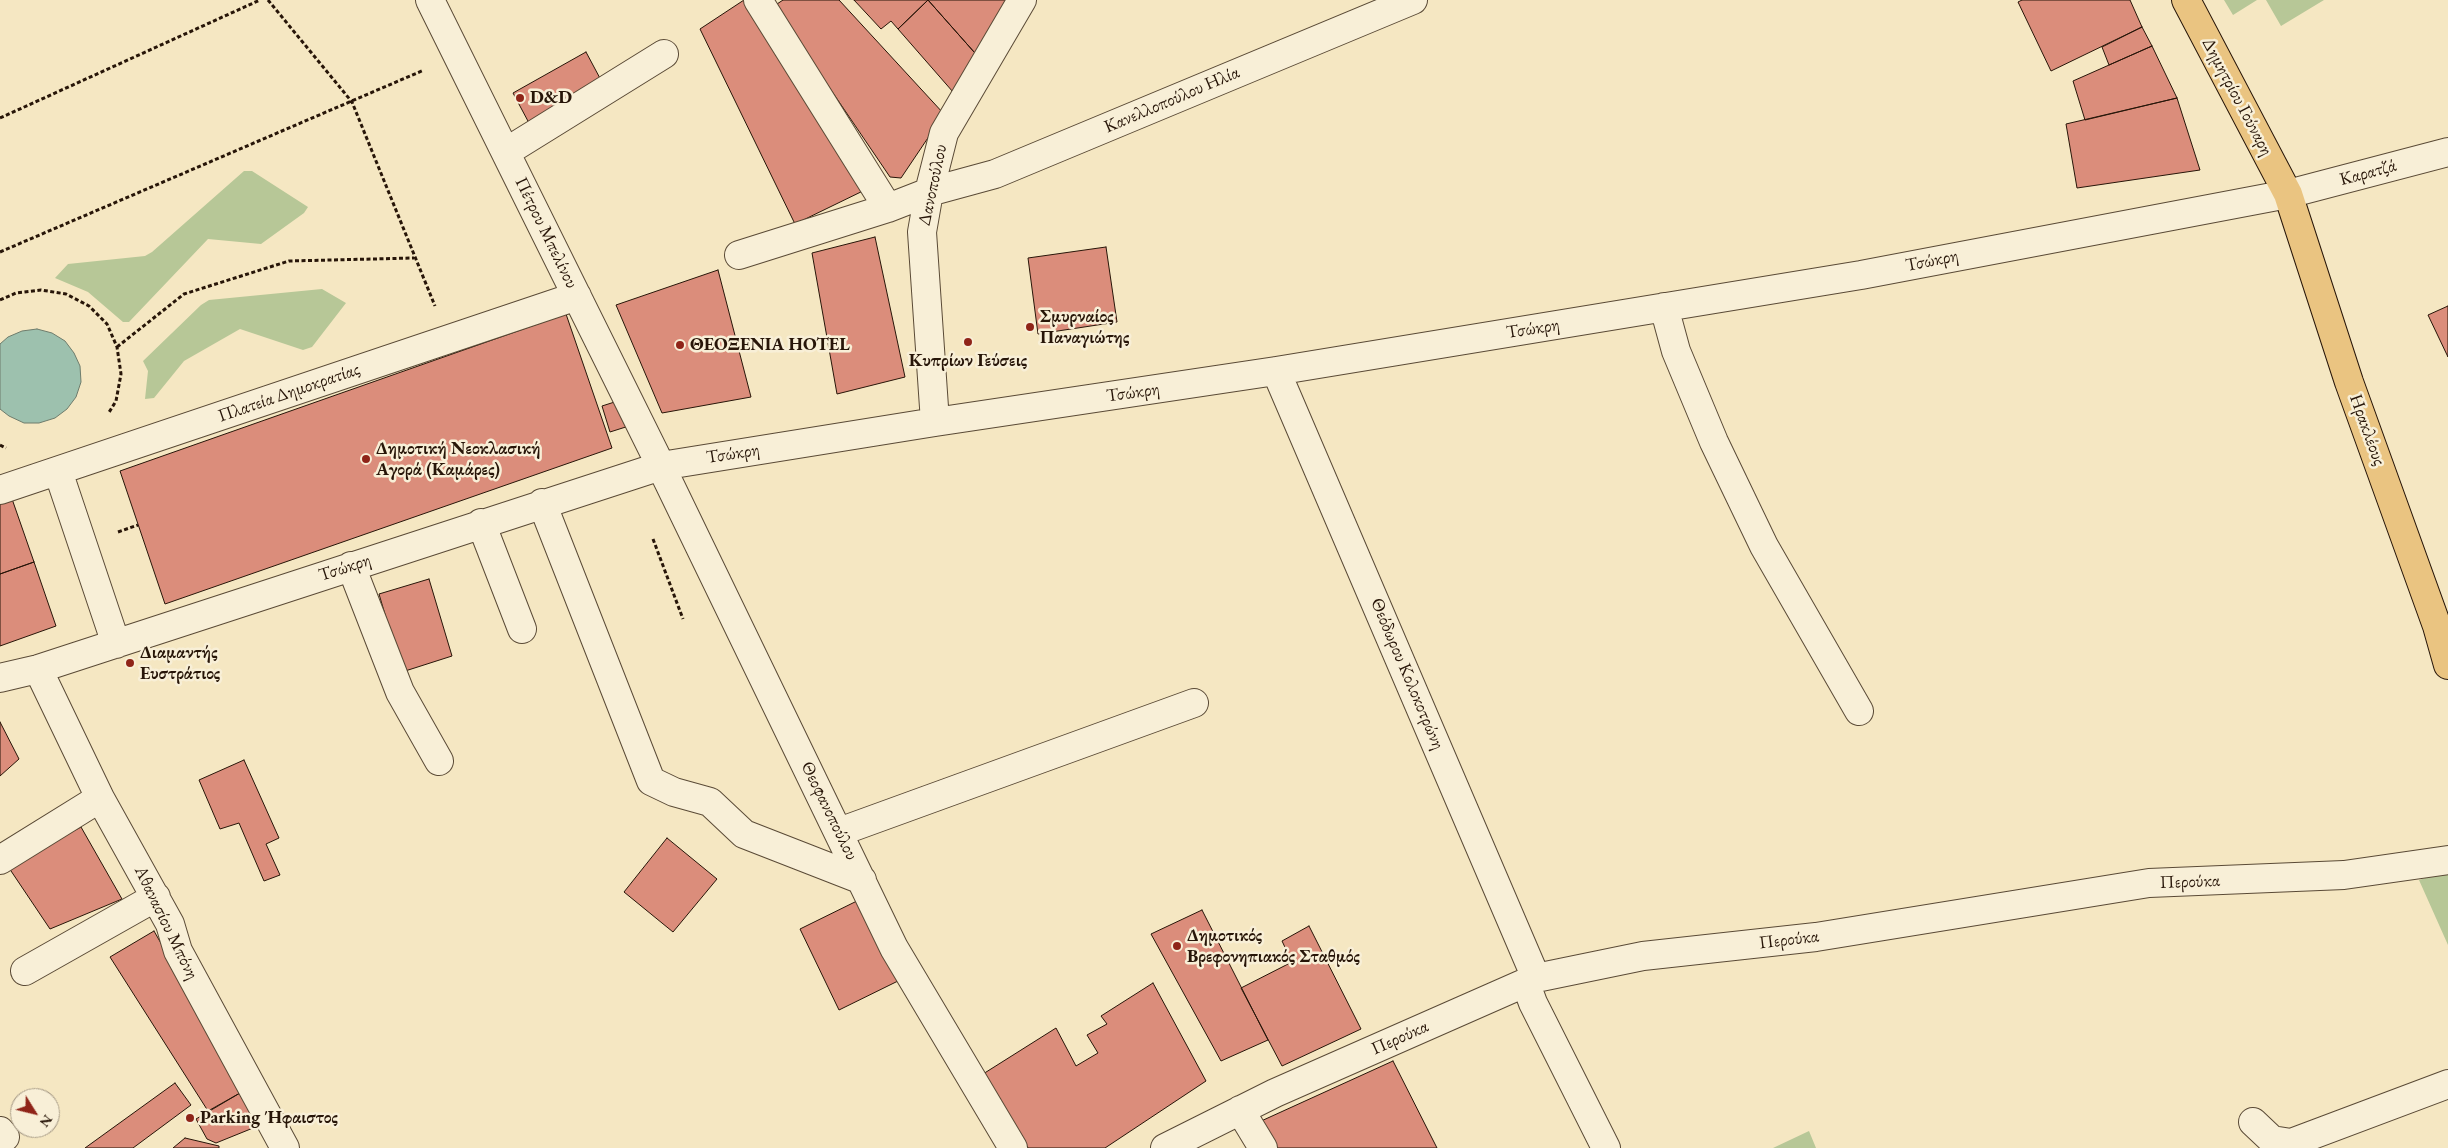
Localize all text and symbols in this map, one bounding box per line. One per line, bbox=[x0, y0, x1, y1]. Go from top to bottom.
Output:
street label: Δημητρίου Γούναρη bbox=[2197, 34, 2277, 160]
street label: Κανελλοπούλου Ηλία bbox=[1101, 62, 1243, 138]
place label: D&D bbox=[530, 87, 572, 109]
marker: D&D bbox=[514, 92, 526, 104]
street label: Δανοπούλου bbox=[914, 142, 952, 228]
street label: Καρατζά bbox=[2337, 155, 2399, 191]
street label: Πέτρου Μπελίνου bbox=[510, 174, 582, 292]
street label: Τσώκρη bbox=[1904, 245, 1960, 277]
place label: Σμυρναίος Παναγιώτης bbox=[1040, 306, 1129, 348]
street label: Τσώκρη bbox=[1505, 314, 1561, 344]
marker: Σμυρναίος Παναγιώτης bbox=[1024, 321, 1036, 333]
place label: ΘΕΟΞΕΝΙΑ HOTEL bbox=[690, 334, 850, 356]
marker: Κυπρίων Γεύσεις bbox=[962, 336, 974, 348]
marker: ΘΕΟΞΕΝΙΑ HOTEL bbox=[674, 339, 686, 351]
place label: Κυπρίων Γεύσεις bbox=[909, 350, 1027, 372]
street label: Πλατεία Δημοκρατίας bbox=[215, 359, 363, 427]
street label: Τσώκρη bbox=[1105, 379, 1161, 407]
street label: Ηρακλέους bbox=[2344, 391, 2390, 469]
place label: Δημοτική Νεοκλασική Αγορά (Καμάρες) bbox=[376, 438, 541, 480]
street label: Τσώκρη bbox=[705, 439, 761, 469]
marker: Δημοτική Νεοκλασική Αγορά (Καμάρες) bbox=[360, 453, 372, 465]
street label: Τσώκρη bbox=[316, 549, 374, 587]
street label: Θεόδωρου Κολοκοτρώνη bbox=[1365, 595, 1449, 753]
place label: Διαμαντής Ευστράτιος bbox=[140, 642, 220, 684]
marker: Διαμαντής Ευστράτιος bbox=[124, 657, 136, 669]
street label: Θεοφανοπούλου bbox=[796, 758, 862, 864]
street label: Αθανασίου Μπόνη bbox=[129, 863, 203, 983]
street label: Περούκα bbox=[2160, 870, 2220, 894]
place label: Δημοτικός Βρεφονηπιακός Σταθμός bbox=[1187, 925, 1360, 968]
street label: Περούκα bbox=[1758, 926, 1820, 954]
marker: Δημοτικός Βρεφονηπιακός Σταθμός bbox=[1171, 940, 1183, 952]
street label: Περούκα bbox=[1368, 1016, 1432, 1060]
north arrow bbox=[10, 1088, 60, 1138]
place label: Parking Ήφαιστος bbox=[200, 1107, 338, 1129]
text: N bbox=[36, 1111, 57, 1131]
marker: Parking Ήφαιστος bbox=[184, 1112, 196, 1124]

